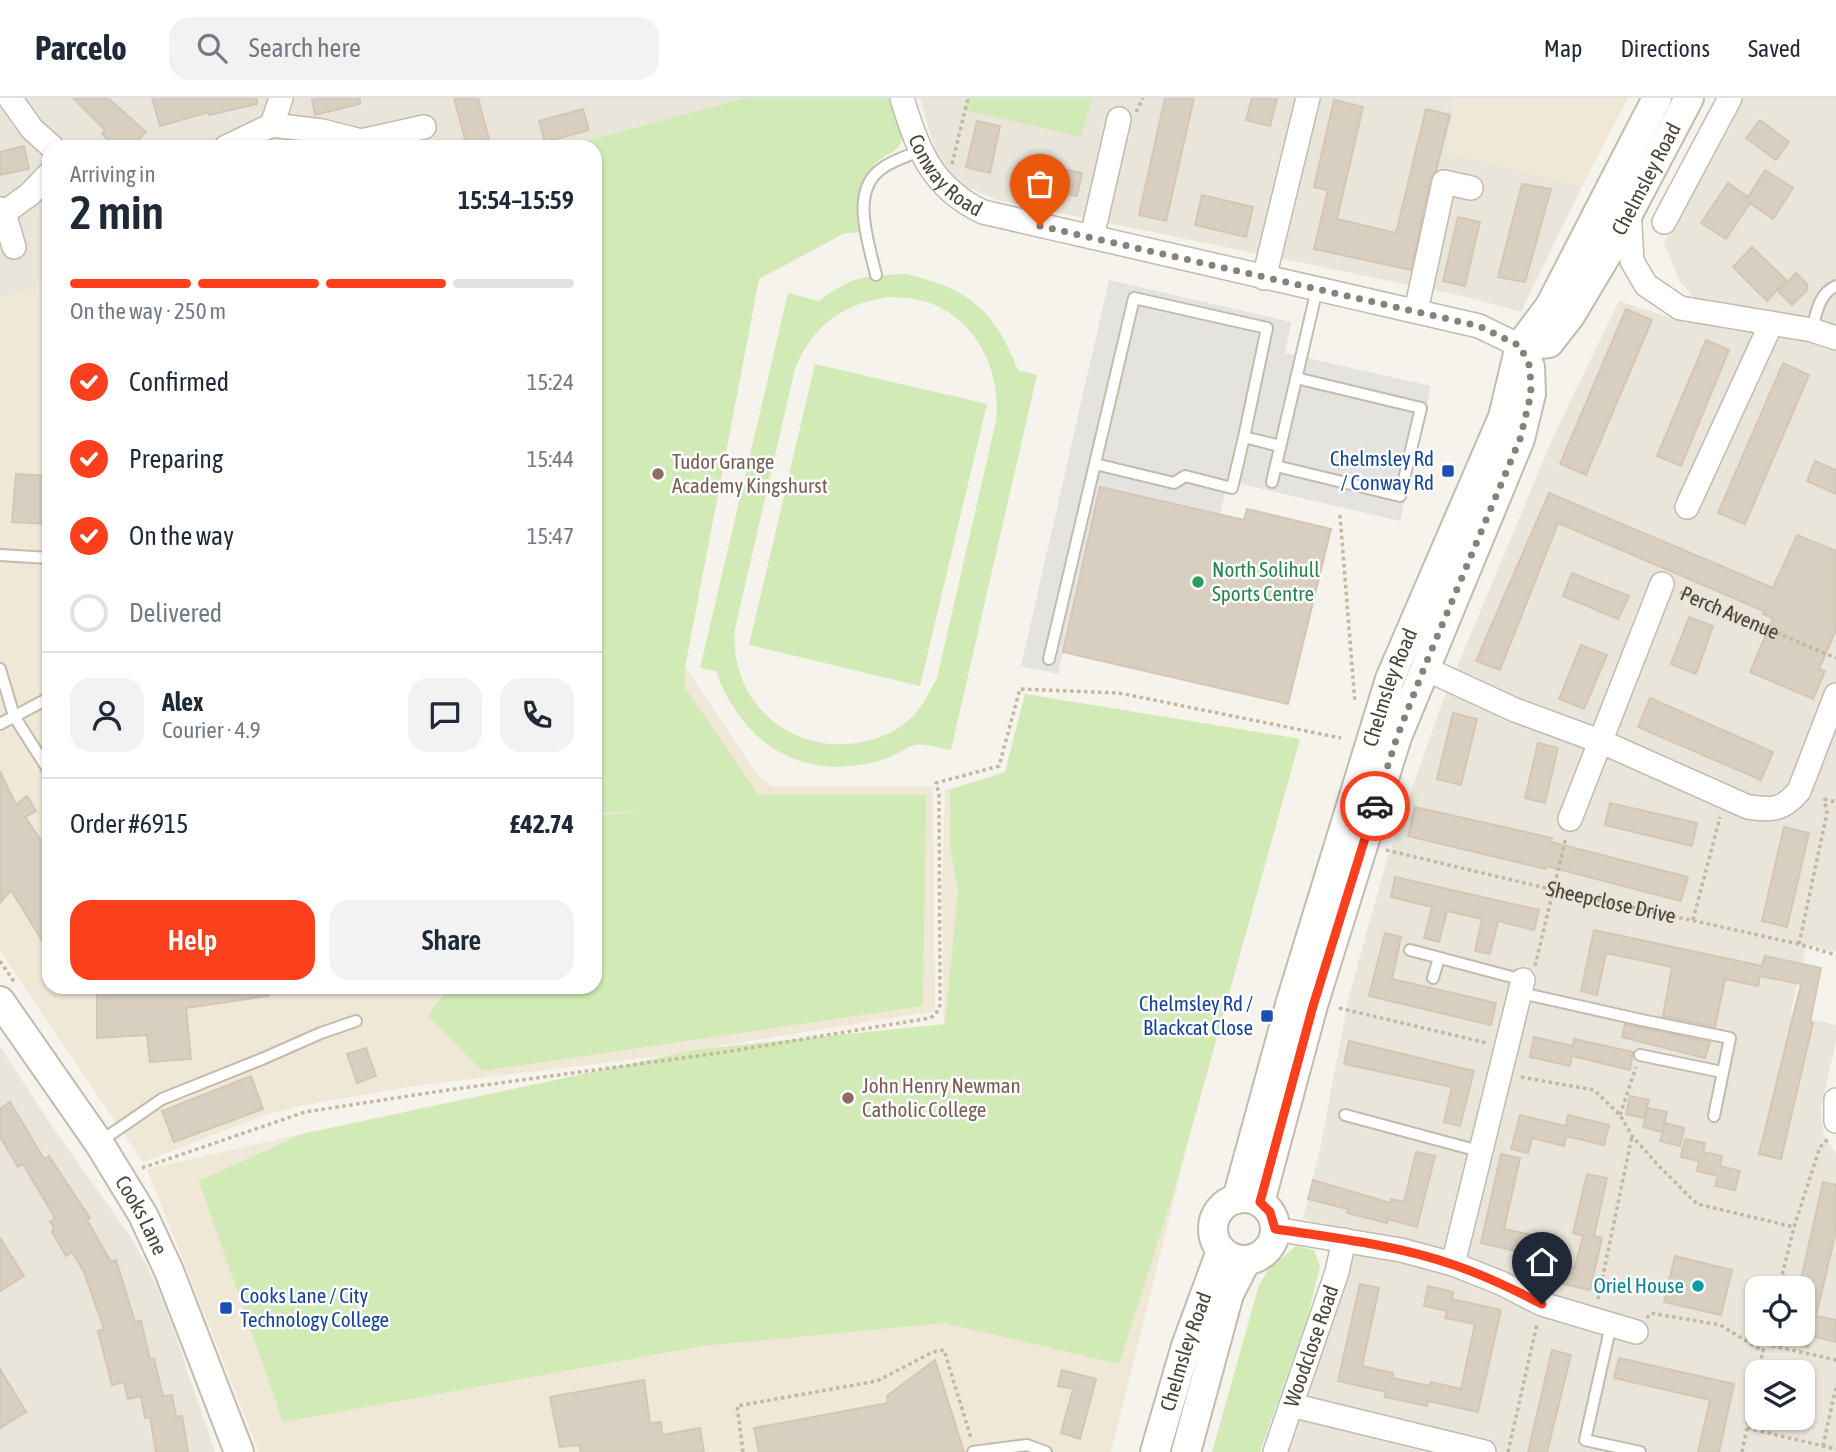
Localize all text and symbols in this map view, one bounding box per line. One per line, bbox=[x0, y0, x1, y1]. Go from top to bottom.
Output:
search box bbox=[169, 17, 659, 80]
text: Parcelo bbox=[35, 29, 127, 67]
icon: search bbox=[193, 29, 231, 67]
text: Search here bbox=[249, 33, 361, 63]
text: Map bbox=[1544, 35, 1582, 62]
text: Directions bbox=[1620, 35, 1710, 62]
text: Saved bbox=[1748, 35, 1801, 62]
street label: Chelmsley Road bbox=[1606, 118, 1685, 239]
street label: Conway Road bbox=[904, 130, 987, 221]
pin bbox=[1010, 154, 1070, 226]
text: Arriving in bbox=[70, 161, 156, 187]
icon: bag bbox=[1021, 165, 1059, 203]
text: 15:54–15:59 bbox=[458, 185, 574, 215]
text: 2 min bbox=[70, 186, 164, 239]
text: On the way · 250 m bbox=[70, 298, 226, 324]
icon: check bbox=[70, 363, 108, 401]
text: Confirmed bbox=[129, 367, 229, 397]
text: 15:24 bbox=[527, 369, 574, 395]
icon: check bbox=[70, 440, 108, 478]
text: Preparing bbox=[129, 444, 223, 474]
text: 15:44 bbox=[527, 446, 574, 472]
place label: Chelmsley Rd / Conway Rd bbox=[1330, 446, 1434, 494]
place label: Tudor Grange Academy Kingshurst bbox=[672, 449, 828, 497]
marker: Chelmsley Rd / Conway Rd bbox=[1440, 463, 1456, 479]
marker: Tudor Grange Academy Kingshurst bbox=[650, 466, 666, 482]
icon: check bbox=[70, 517, 108, 555]
text: On the way bbox=[129, 521, 234, 551]
text: 15:47 bbox=[527, 523, 574, 549]
place label: North Solihull Sports Centre bbox=[1212, 557, 1320, 605]
marker: North Solihull Sports Centre bbox=[1190, 574, 1206, 590]
street label: Perch Avenue bbox=[1677, 581, 1783, 644]
text: Delivered bbox=[129, 598, 222, 628]
street label: Chelmsley Road bbox=[1357, 625, 1421, 749]
button: person bbox=[70, 678, 144, 752]
button: chat bbox=[408, 678, 482, 752]
button: phone bbox=[500, 678, 574, 752]
text: Alex bbox=[162, 687, 203, 717]
text: Courier · 4.9 bbox=[162, 717, 261, 743]
courier bbox=[1340, 771, 1410, 841]
icon: car bbox=[1356, 787, 1394, 825]
text: Order #6915 bbox=[70, 809, 189, 839]
text: £42.74 bbox=[510, 809, 574, 839]
street label: Sheepclose Drive bbox=[1544, 876, 1678, 927]
button: Help bbox=[70, 900, 315, 980]
button: Share bbox=[329, 900, 574, 980]
place label: Chelmsley Rd / Blackcat Close bbox=[1139, 991, 1253, 1039]
marker: Chelmsley Rd / Blackcat Close bbox=[1259, 1008, 1275, 1024]
place label: John Henry Newman Catholic College bbox=[862, 1073, 1021, 1121]
marker: John Henry Newman Catholic College bbox=[840, 1090, 856, 1106]
street label: Cooks Lane bbox=[111, 1171, 173, 1258]
pin bbox=[1512, 1232, 1572, 1304]
icon: home bbox=[1523, 1243, 1561, 1281]
place label: Oriel House bbox=[1594, 1273, 1684, 1297]
map controls bbox=[1745, 1276, 1815, 1430]
button: locate bbox=[1745, 1276, 1815, 1346]
marker: Oriel House bbox=[1690, 1278, 1706, 1294]
street label: Woodclose Road bbox=[1278, 1282, 1343, 1410]
place label: Cooks Lane / City Technology College bbox=[240, 1283, 389, 1331]
street label: Chelmsley Road bbox=[1155, 1289, 1216, 1414]
marker: Cooks Lane / City Technology College bbox=[218, 1300, 234, 1316]
button: layers bbox=[1745, 1360, 1815, 1430]

